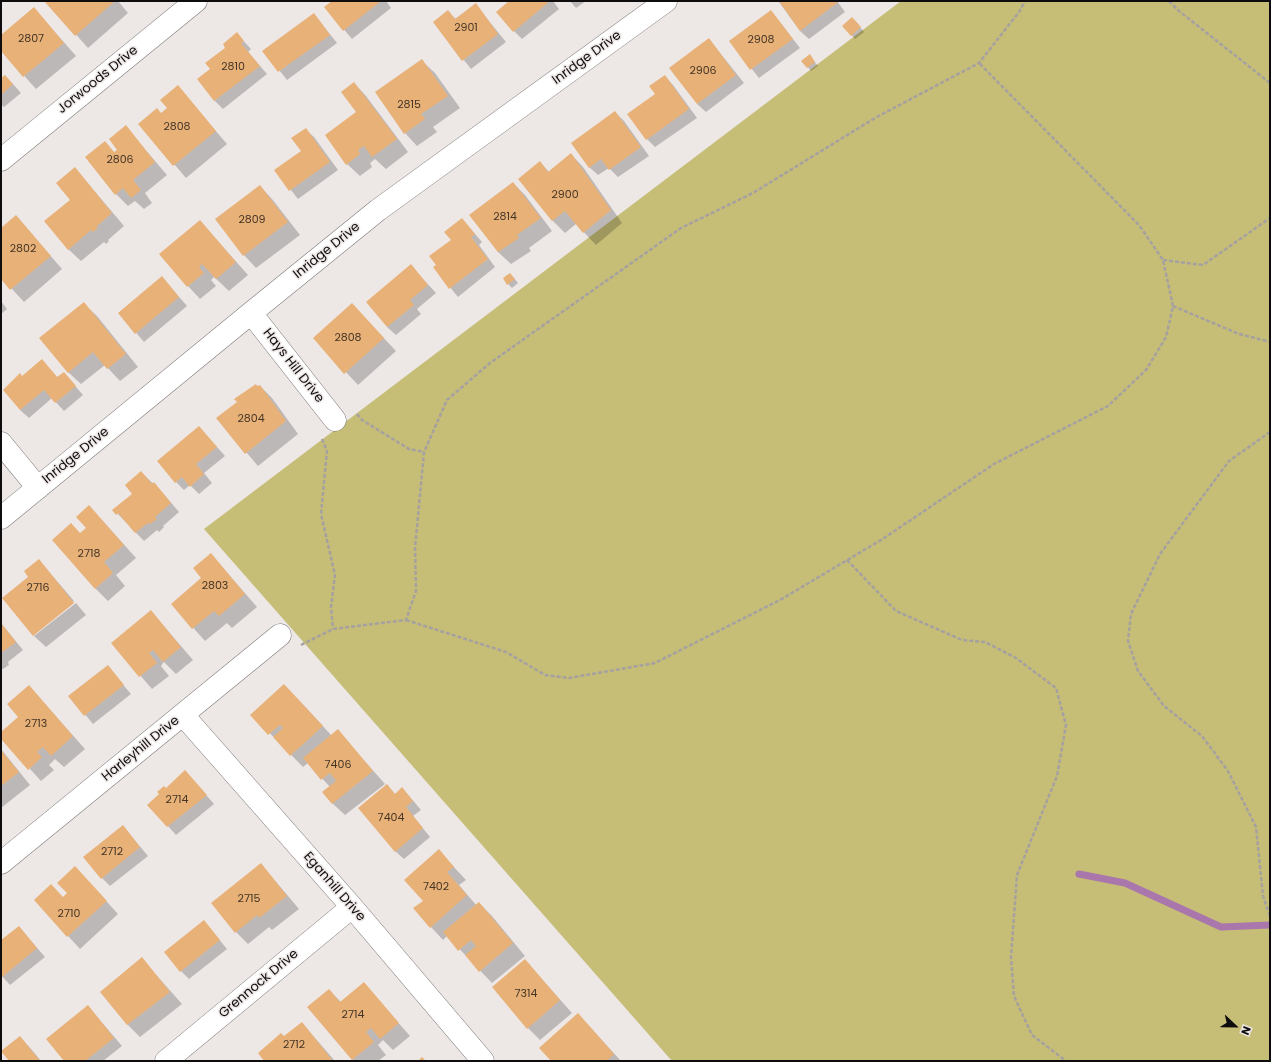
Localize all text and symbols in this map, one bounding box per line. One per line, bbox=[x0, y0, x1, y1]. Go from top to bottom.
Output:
house number: 2901 bbox=[454, 21, 478, 35]
street label: Inridge Drive bbox=[550, 28, 624, 88]
house number: 2807 bbox=[18, 32, 44, 46]
house number: 2908 bbox=[747, 33, 775, 47]
street label: Jorwoods Drive bbox=[55, 43, 141, 117]
house number: 2810 bbox=[221, 60, 245, 74]
house number: 2906 bbox=[689, 64, 717, 78]
house number: 2815 bbox=[397, 98, 421, 112]
house number: 2808 bbox=[163, 120, 191, 134]
house number: 2806 bbox=[106, 153, 134, 167]
house number: 2900 bbox=[551, 188, 579, 202]
house number: 2814 bbox=[493, 210, 517, 224]
house number: 2809 bbox=[238, 213, 266, 227]
street label: Inridge Drive bbox=[291, 219, 363, 283]
house number: 2802 bbox=[10, 242, 36, 256]
street label: Hays Hill Drive bbox=[259, 326, 327, 406]
house number: 2808 bbox=[334, 331, 362, 345]
house number: 2804 bbox=[237, 412, 265, 426]
street label: Inridge Drive bbox=[40, 424, 112, 488]
house number: 2718 bbox=[78, 547, 100, 561]
house number: 2803 bbox=[202, 579, 228, 593]
house number: 2716 bbox=[27, 581, 49, 595]
street label: Harleyhill Drive bbox=[99, 713, 183, 785]
house number: 2713 bbox=[25, 717, 47, 731]
house number: 7406 bbox=[325, 758, 351, 772]
house number: 2714 bbox=[166, 793, 188, 807]
house number: 7404 bbox=[378, 811, 404, 825]
house number: 2712 bbox=[101, 845, 123, 859]
street label: Eganhill Drive bbox=[300, 849, 368, 925]
house number: 7402 bbox=[423, 880, 449, 894]
house number: 2715 bbox=[238, 892, 260, 906]
house number: 2710 bbox=[58, 907, 80, 921]
street label: Grennock Drive bbox=[216, 946, 302, 1022]
house number: 7314 bbox=[515, 987, 537, 1001]
north arrow bbox=[1215, 1006, 1255, 1046]
house number: 2714 bbox=[342, 1008, 364, 1022]
text: N bbox=[1237, 1024, 1255, 1037]
house number: 2712 bbox=[283, 1038, 305, 1052]

